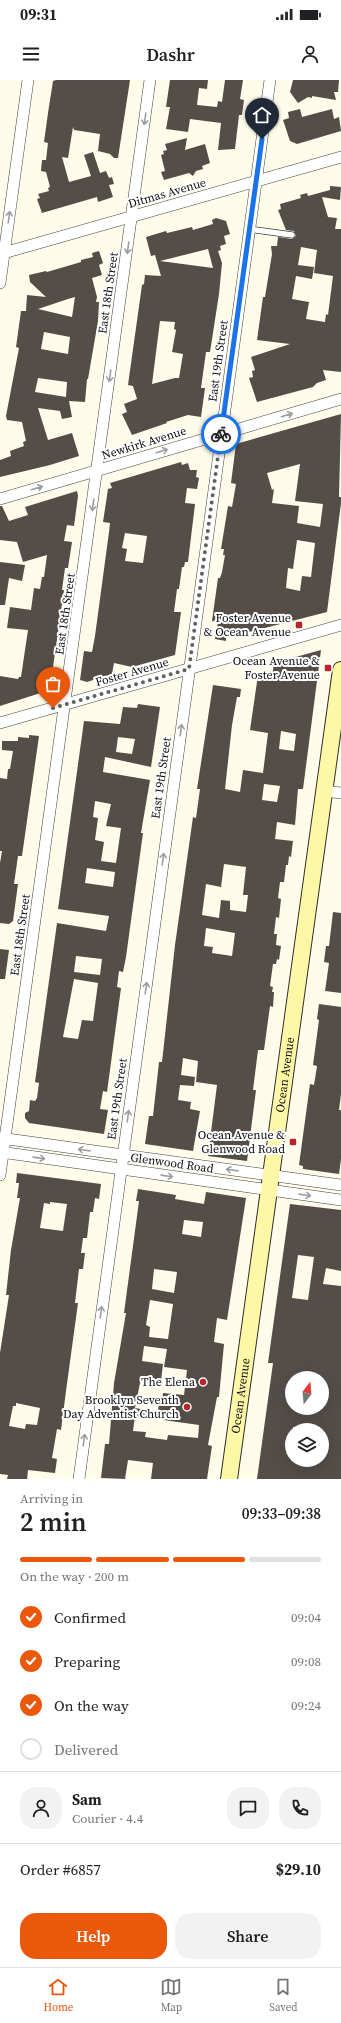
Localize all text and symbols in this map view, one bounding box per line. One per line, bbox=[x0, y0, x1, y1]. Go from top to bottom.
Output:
text: 09:31 bbox=[20, 4, 57, 25]
text: Dashr bbox=[146, 42, 195, 67]
icon: menu bbox=[20, 43, 42, 65]
icon: person bbox=[299, 43, 321, 65]
pin bbox=[245, 98, 279, 139]
icon: home bbox=[251, 104, 273, 126]
one-way arrow bbox=[141, 112, 149, 125]
street label: Ditmas Avenue bbox=[126, 174, 208, 212]
one-way arrow bbox=[5, 211, 13, 224]
one-way arrow bbox=[124, 241, 132, 254]
street label: East 18th Street bbox=[94, 251, 122, 335]
street label: East 19th Street bbox=[204, 319, 232, 403]
one-way arrow bbox=[106, 369, 114, 382]
one-way arrow bbox=[280, 411, 293, 418]
courier bbox=[201, 414, 241, 454]
street label: Newkirk Avenue bbox=[100, 423, 188, 463]
icon: bike bbox=[210, 423, 232, 445]
one-way arrow bbox=[156, 447, 169, 454]
one-way arrow bbox=[31, 484, 44, 491]
one-way arrow bbox=[89, 498, 96, 511]
street label: East 18th Street bbox=[51, 572, 79, 656]
place label: Foster Avenue & Ocean Avenue bbox=[204, 610, 291, 640]
marker: Foster Avenue & Ocean Avenue bbox=[294, 620, 304, 630]
place label: Ocean Avenue & Foster Avenue bbox=[233, 653, 320, 683]
street label: Foster Avenue bbox=[93, 654, 171, 690]
marker: Ocean Avenue & Foster Avenue bbox=[323, 663, 333, 673]
pin bbox=[36, 667, 70, 708]
icon: bag bbox=[42, 673, 64, 695]
one-way arrow bbox=[177, 724, 185, 737]
street label: East 19th Street bbox=[147, 736, 175, 820]
one-way arrow bbox=[159, 853, 167, 866]
street label: East 18th Street bbox=[6, 893, 34, 977]
one-way arrow bbox=[142, 981, 149, 994]
street label: Ocean Avenue bbox=[272, 1036, 298, 1114]
street label: East 19th Street bbox=[103, 1057, 131, 1141]
one-way arrow bbox=[124, 1110, 132, 1123]
place label: Ocean Avenue & Glenwood Road bbox=[198, 1127, 285, 1157]
marker: Ocean Avenue & Glenwood Road bbox=[288, 1137, 298, 1147]
one-way arrow bbox=[78, 1146, 91, 1154]
street label: Glenwood Road bbox=[129, 1149, 215, 1177]
one-way arrow bbox=[32, 1154, 45, 1162]
one-way arrow bbox=[226, 1166, 239, 1174]
one-way arrow bbox=[160, 1172, 173, 1180]
one-way arrow bbox=[298, 1191, 311, 1199]
one-way arrow bbox=[97, 1305, 105, 1318]
street label: Ocean Avenue bbox=[227, 1357, 254, 1435]
north arrow bbox=[285, 1371, 329, 1415]
map controls bbox=[285, 1371, 329, 1467]
place label: The Elena bbox=[141, 1374, 196, 1390]
marker: The Elena bbox=[198, 1377, 208, 1387]
place label: Brooklyn Seventh Day Adventist Church bbox=[63, 1392, 179, 1422]
marker: Brooklyn Seventh Day Adventist Church bbox=[182, 1402, 192, 1412]
button: layers bbox=[285, 1423, 329, 1467]
one-way arrow bbox=[80, 1434, 88, 1447]
text: Arriving in bbox=[20, 1490, 83, 1507]
text: 09:33–09:38 bbox=[242, 1503, 321, 1524]
text: 2 min bbox=[20, 1504, 87, 1540]
text: On the way · 200 m bbox=[20, 1568, 129, 1585]
icon: check bbox=[20, 1606, 42, 1628]
text: Confirmed bbox=[54, 1607, 126, 1628]
text: 09:04 bbox=[291, 1609, 321, 1626]
icon: check bbox=[20, 1650, 42, 1672]
text: Preparing bbox=[54, 1651, 120, 1672]
text: 09:08 bbox=[291, 1653, 321, 1670]
icon: check bbox=[20, 1694, 42, 1716]
text: On the way bbox=[54, 1695, 129, 1716]
text: 09:24 bbox=[291, 1697, 321, 1714]
text: Delivered bbox=[54, 1739, 118, 1760]
button: person bbox=[20, 1787, 62, 1829]
button: chat bbox=[227, 1787, 269, 1829]
button: phone bbox=[279, 1787, 321, 1829]
text: Sam bbox=[72, 1789, 102, 1810]
text: Courier · 4.4 bbox=[72, 1810, 143, 1827]
text: Order #6857 bbox=[20, 1859, 101, 1880]
text: $29.10 bbox=[276, 1859, 321, 1880]
button: Help bbox=[20, 1913, 167, 1959]
button: Share bbox=[175, 1913, 321, 1959]
tab: Home bbox=[43, 1976, 73, 2015]
tab: Map bbox=[160, 1976, 182, 2015]
tab: Saved bbox=[269, 1976, 298, 2015]

